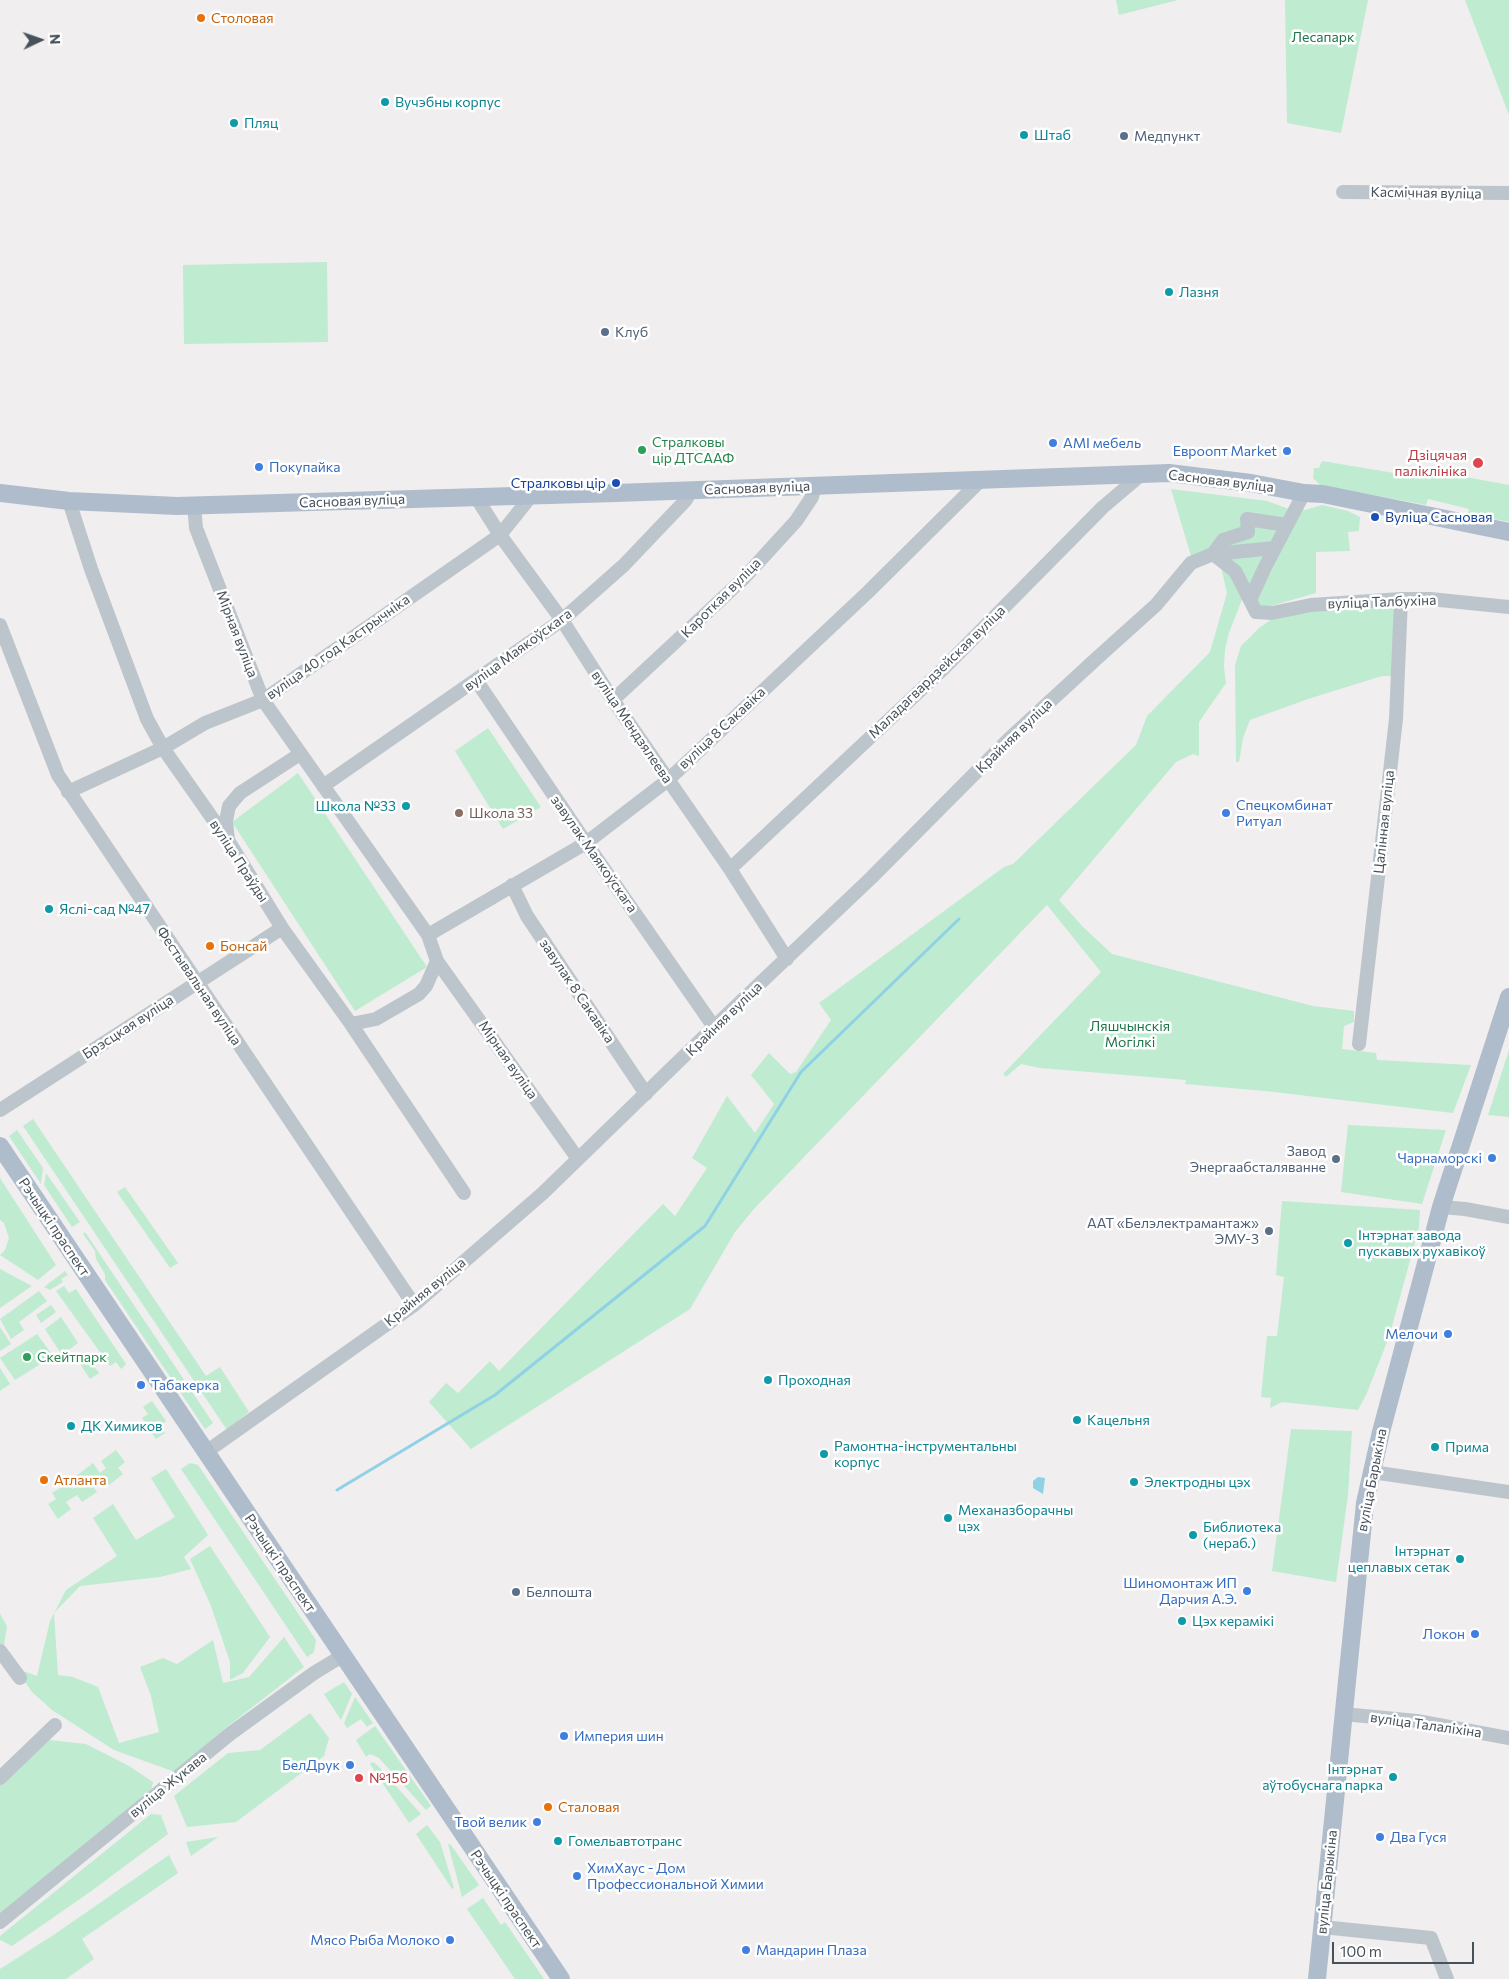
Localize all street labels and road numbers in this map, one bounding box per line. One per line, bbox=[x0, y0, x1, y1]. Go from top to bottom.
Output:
street label: Касмічная вуліца bbox=[1370, 184, 1482, 202]
street label: Сасновая вуліца bbox=[1167, 466, 1275, 496]
street label: Сасновая вуліца bbox=[704, 478, 810, 498]
street label: Сасновая вуліца bbox=[299, 491, 405, 511]
street label: Кароткая вуліца bbox=[678, 555, 764, 641]
street label: Мірная вуліца bbox=[213, 588, 261, 680]
street label: вуліца 40 год Кастрычніка bbox=[263, 591, 413, 703]
street label: вуліца Талбухіна bbox=[1327, 592, 1437, 612]
street label: Маладагвардзейская вуліца bbox=[865, 602, 1009, 742]
street label: вуліца Маякоўскага bbox=[461, 605, 575, 695]
street label: вуліца Мендзялеева bbox=[588, 667, 676, 787]
street label: вуліца 8 Сакавіка bbox=[675, 683, 769, 773]
street label: Крайняя вуліца bbox=[972, 695, 1056, 777]
street label: Цалінная вуліца bbox=[1370, 769, 1398, 875]
street label: завулак Маякоўскага bbox=[547, 792, 641, 916]
street label: вуліца Праўды bbox=[206, 817, 272, 905]
street label: Фестывальная вуліца bbox=[153, 923, 245, 1049]
street label: завулак 8 Сакавіка bbox=[536, 936, 618, 1046]
street label: Крайняя вуліца bbox=[682, 978, 766, 1060]
street label: Брэсцкая вуліца bbox=[79, 991, 177, 1063]
street label: Мірная вуліца bbox=[475, 1018, 541, 1102]
street label: Рэчыцкі праспект bbox=[15, 1175, 93, 1279]
street label: Крайняя вуліца bbox=[381, 1254, 469, 1330]
street label: вуліца Барыкіна bbox=[1354, 1427, 1390, 1533]
street label: Рэчыцкі праспект bbox=[241, 1511, 319, 1615]
street label: вуліца Талаліхіна bbox=[1369, 1709, 1483, 1741]
street label: вуліца Жукава bbox=[126, 1749, 210, 1821]
street label: вуліца Барыкіна bbox=[1313, 1829, 1341, 1935]
street label: Рэчыцкі праспект bbox=[467, 1847, 545, 1951]

